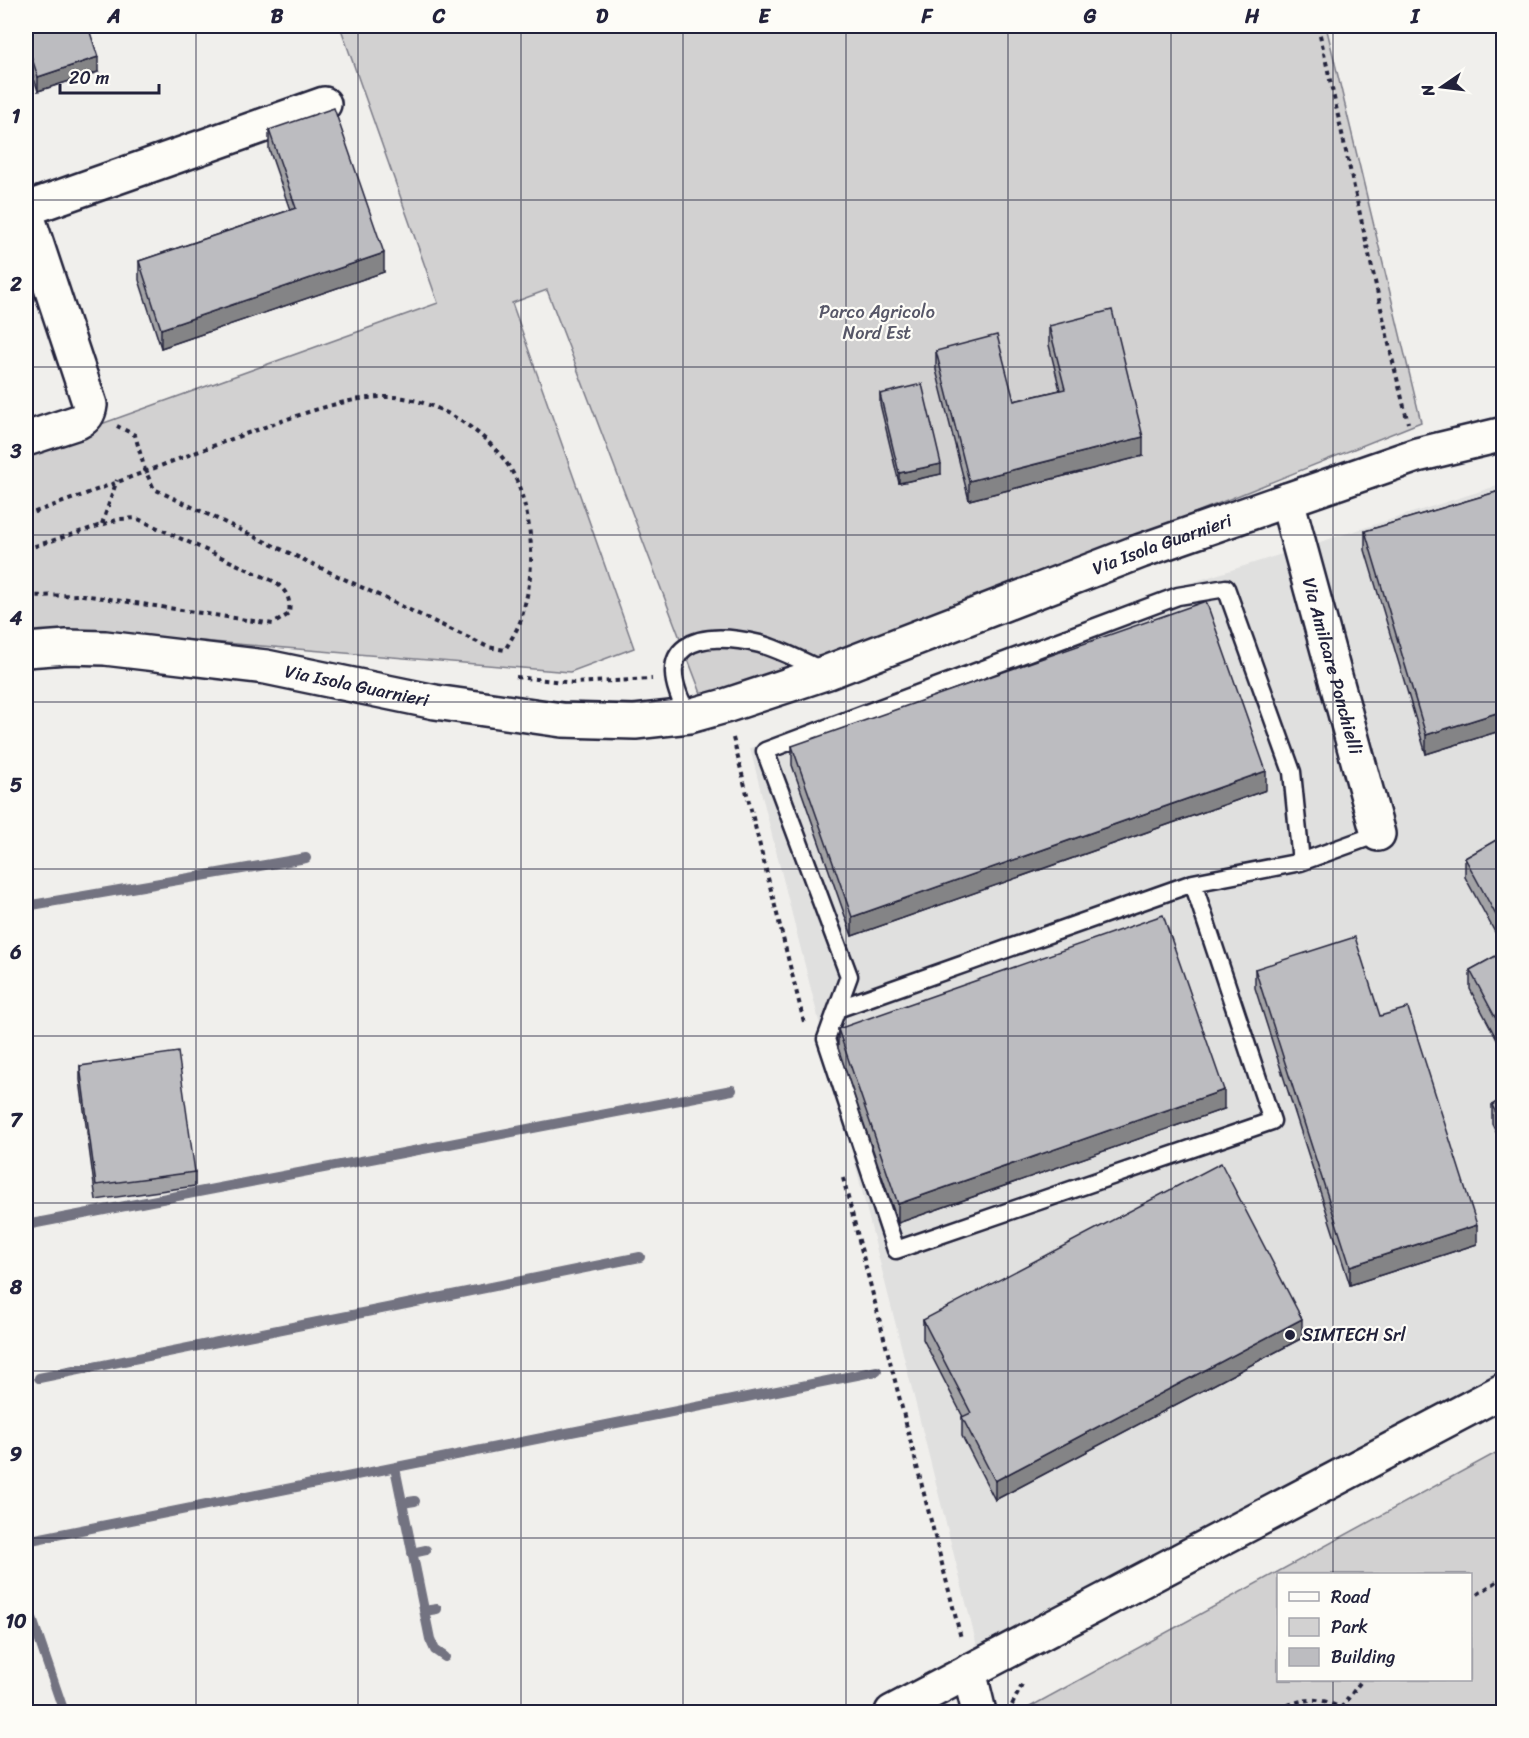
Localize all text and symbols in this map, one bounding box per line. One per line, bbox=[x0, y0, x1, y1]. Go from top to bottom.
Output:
text: A bbox=[106, 0, 121, 34]
text: B bbox=[271, 0, 284, 34]
text: C bbox=[432, 0, 446, 34]
text: D bbox=[596, 0, 609, 34]
text: E bbox=[758, 0, 771, 34]
text: F bbox=[921, 0, 934, 34]
text: G bbox=[1083, 0, 1097, 34]
text: H bbox=[1244, 0, 1260, 34]
text: I bbox=[1410, 0, 1421, 34]
scale bar bbox=[60, 57, 159, 95]
north arrow bbox=[1412, 57, 1472, 117]
text: 20 m bbox=[69, 62, 109, 94]
text: N bbox=[1412, 81, 1444, 100]
text: 1 bbox=[12, 99, 21, 134]
text: 2 bbox=[9, 267, 22, 302]
park label: Parco Agricolo Nord Est bbox=[819, 296, 935, 349]
text: 3 bbox=[10, 434, 22, 469]
street label: Via Isola Guarnieri bbox=[1088, 504, 1237, 584]
street label: Via Amilcare Ponchielli bbox=[1293, 574, 1372, 759]
text: 4 bbox=[9, 601, 23, 636]
street label: Via Isola Guarnieri bbox=[282, 655, 433, 717]
text: 5 bbox=[10, 768, 22, 803]
text: 6 bbox=[9, 935, 22, 970]
text: 7 bbox=[10, 1103, 23, 1138]
text: 8 bbox=[9, 1270, 23, 1305]
place label: SIMTECH Srl bbox=[1302, 1319, 1406, 1351]
marker: SIMTECH Srl bbox=[1283, 1328, 1297, 1342]
text: 9 bbox=[10, 1437, 22, 1472]
legend bbox=[1277, 1573, 1472, 1681]
text: Road bbox=[1331, 1581, 1371, 1613]
text: 10 bbox=[5, 1604, 27, 1639]
text: Park bbox=[1331, 1611, 1368, 1643]
text: Building bbox=[1331, 1641, 1395, 1673]

